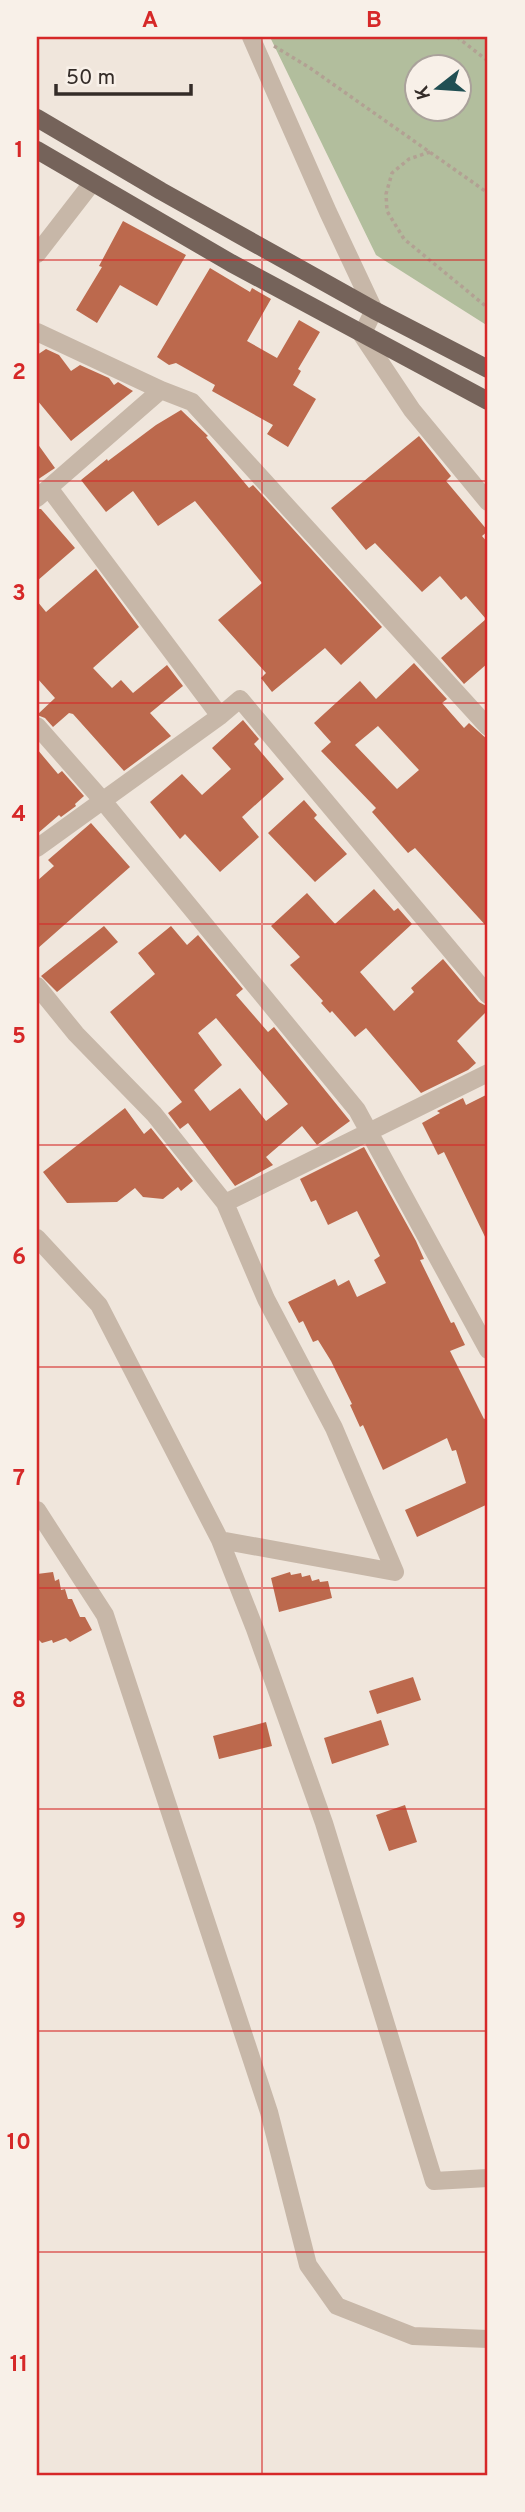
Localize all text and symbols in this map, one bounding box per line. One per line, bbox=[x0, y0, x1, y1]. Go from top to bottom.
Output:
text: A bbox=[142, 7, 158, 36]
text: B bbox=[366, 7, 382, 36]
scale bar bbox=[56, 52, 191, 96]
north arrow bbox=[402, 52, 472, 122]
text: 50 m bbox=[66, 65, 115, 92]
text: K bbox=[410, 82, 437, 102]
text: 1 bbox=[14, 137, 24, 166]
text: 2 bbox=[12, 359, 26, 388]
text: 3 bbox=[12, 580, 26, 609]
text: 4 bbox=[12, 801, 26, 830]
text: 5 bbox=[12, 1023, 26, 1052]
text: 6 bbox=[12, 1244, 26, 1273]
text: 7 bbox=[13, 1465, 25, 1494]
text: 8 bbox=[12, 1687, 26, 1716]
text: 9 bbox=[12, 1908, 26, 1937]
text: 10 bbox=[7, 2129, 31, 2158]
text: 11 bbox=[10, 2351, 28, 2380]

